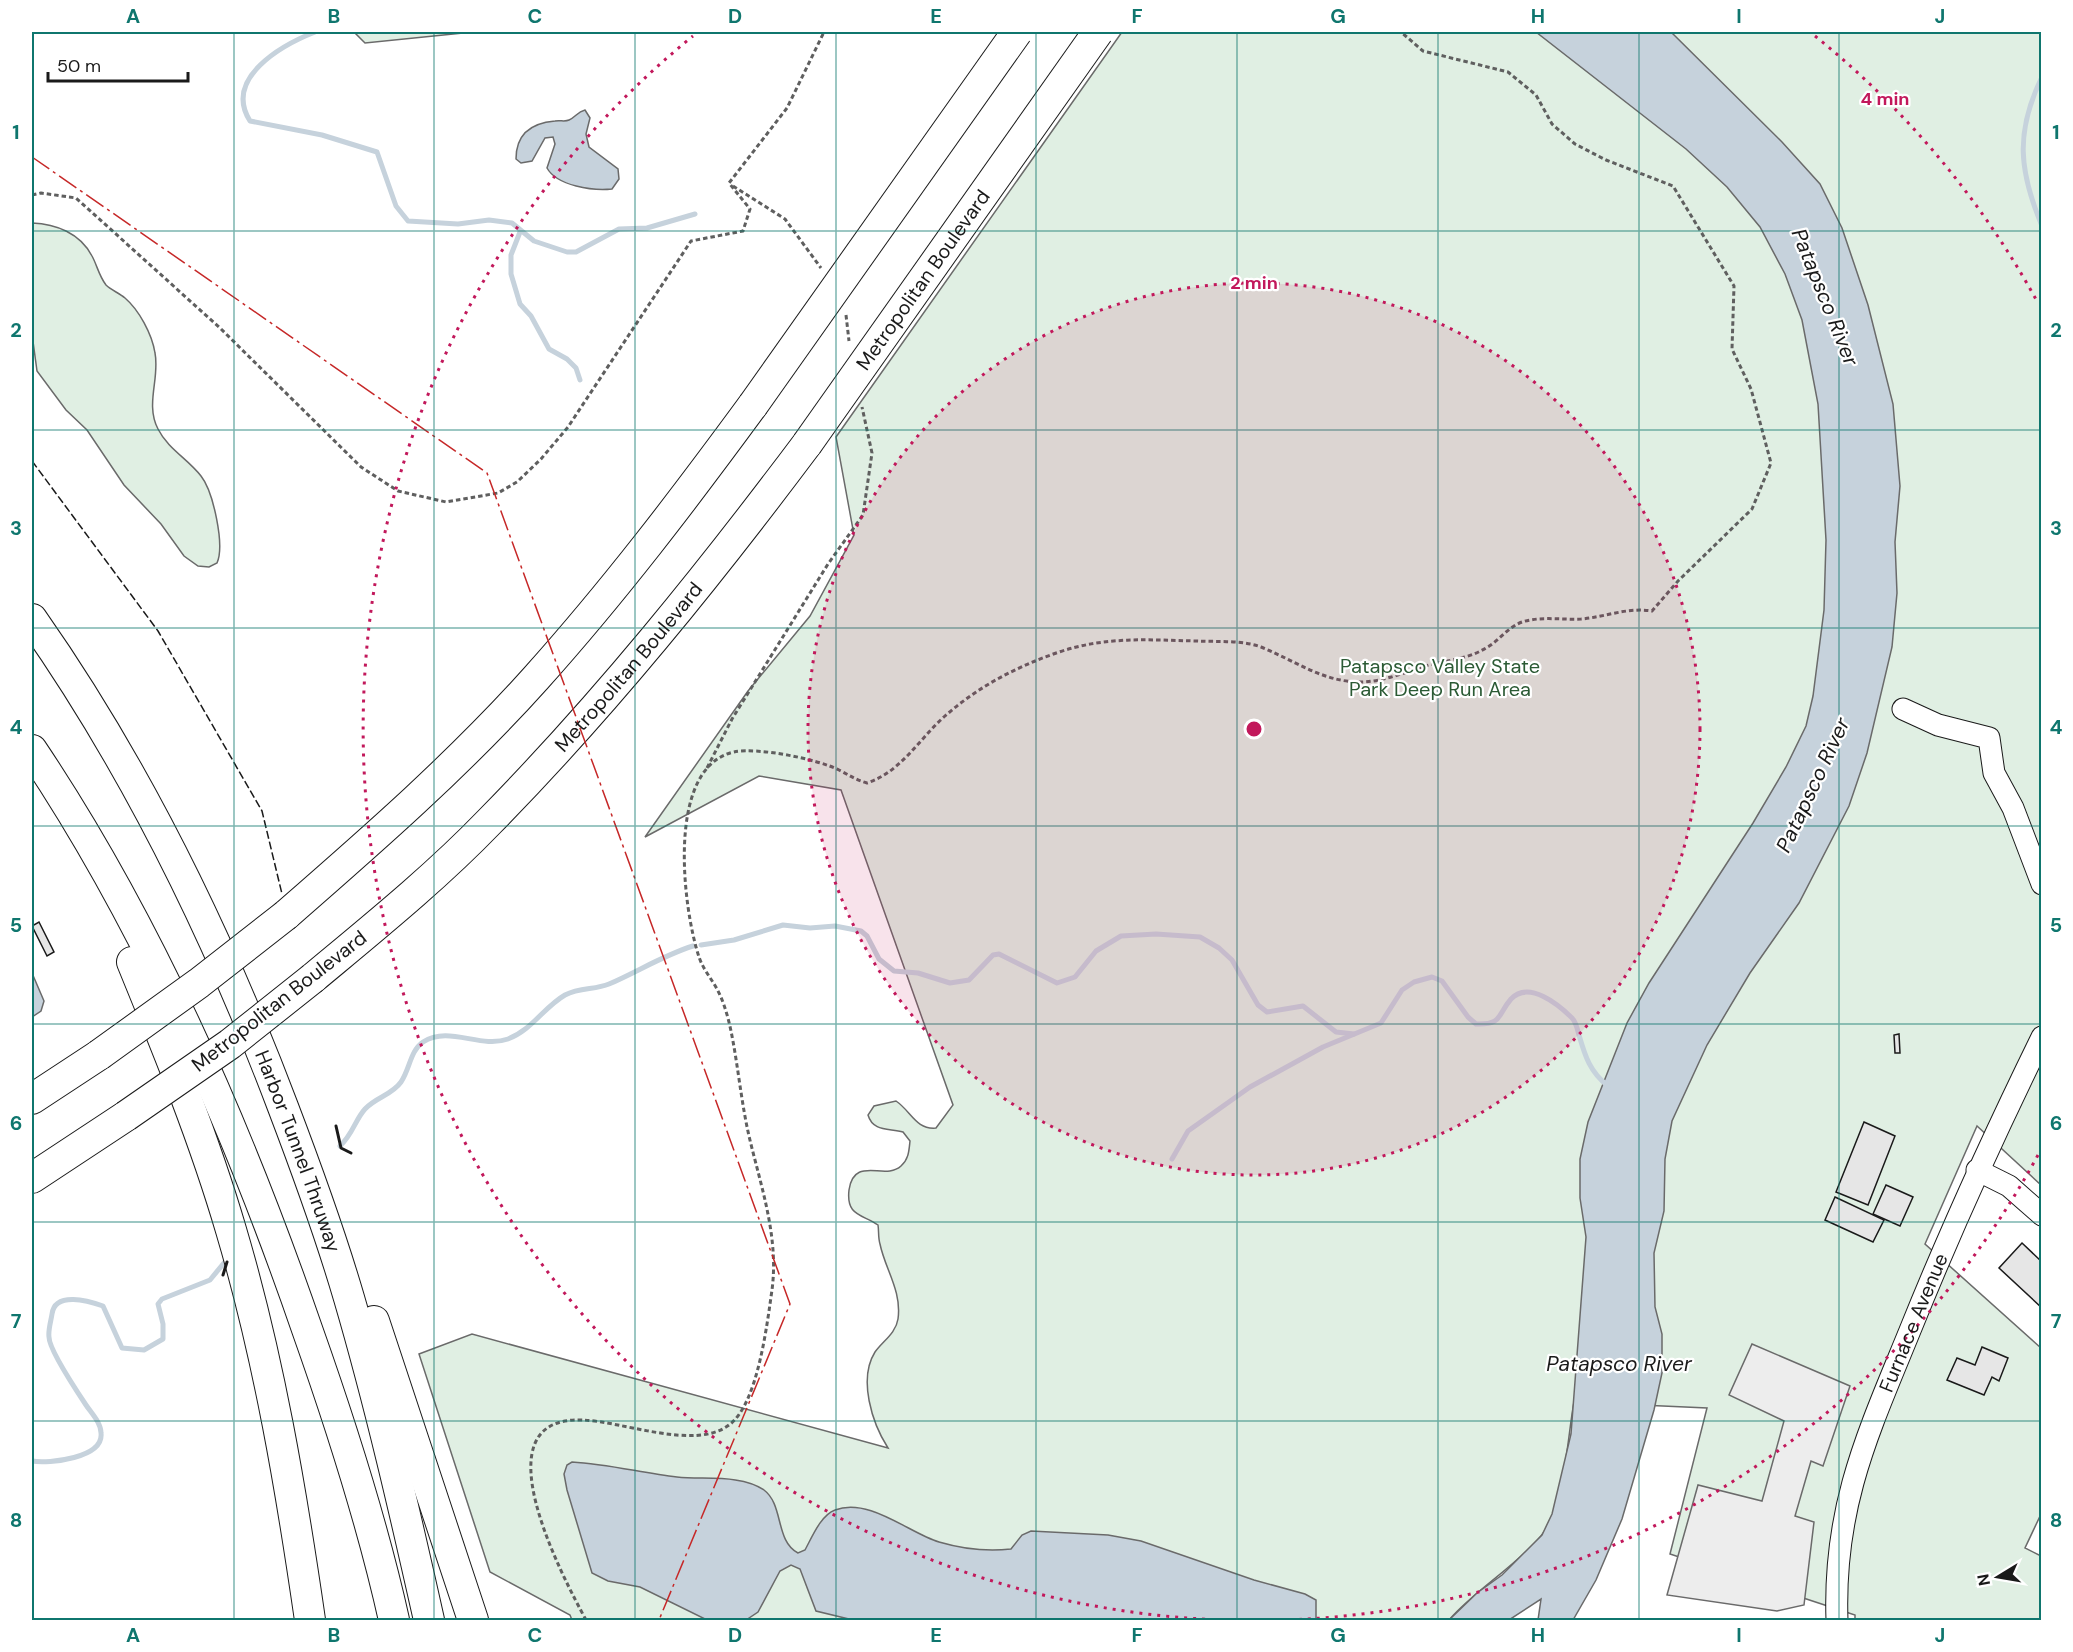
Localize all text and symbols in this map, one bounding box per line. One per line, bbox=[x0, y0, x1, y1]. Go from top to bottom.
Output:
text: A bbox=[126, 3, 140, 29]
text: B bbox=[328, 3, 340, 29]
text: C bbox=[528, 3, 542, 29]
text: D bbox=[728, 3, 742, 29]
text: E bbox=[930, 3, 942, 29]
text: F bbox=[1131, 3, 1143, 29]
text: G bbox=[1330, 3, 1346, 29]
text: H bbox=[1531, 3, 1545, 29]
text: I bbox=[1736, 3, 1742, 29]
text: J bbox=[1935, 3, 1945, 29]
scale bar bbox=[48, 45, 188, 83]
text: 50 m bbox=[57, 54, 101, 78]
text: 4 min bbox=[1861, 87, 1909, 111]
text: 1 bbox=[12, 119, 20, 145]
text: 1 bbox=[2052, 119, 2060, 145]
street label: Metropolitan Boulevard bbox=[850, 184, 996, 375]
water label: Patapsco River bbox=[1785, 224, 1866, 371]
text: 2 min bbox=[1230, 271, 1278, 295]
text: 2 bbox=[10, 317, 22, 343]
text: 2 bbox=[2050, 317, 2062, 343]
text: 3 bbox=[10, 515, 22, 541]
text: 3 bbox=[2050, 515, 2062, 541]
street label: Metropolitan Boulevard bbox=[549, 577, 708, 757]
park label: Patapsco Valley State Park Deep Run Area bbox=[1340, 653, 1540, 702]
water label: Patapsco River bbox=[1770, 712, 1857, 857]
text: 4 bbox=[10, 714, 23, 740]
text: 4 bbox=[2050, 714, 2063, 740]
centre of rings bbox=[1244, 719, 1264, 739]
text: 5 bbox=[10, 912, 22, 938]
text: 5 bbox=[2050, 912, 2062, 938]
street label: Metropolitan Boulevard bbox=[186, 925, 372, 1077]
street label: Harbor Tunnel Thruway bbox=[249, 1046, 347, 1255]
text: 6 bbox=[10, 1110, 22, 1136]
text: 6 bbox=[2050, 1110, 2062, 1136]
street label: Furnace Avenue bbox=[1873, 1249, 1954, 1396]
text: 7 bbox=[11, 1308, 22, 1334]
text: 7 bbox=[2051, 1308, 2062, 1334]
water label: Patapsco River bbox=[1546, 1350, 1693, 1378]
text: 8 bbox=[10, 1507, 22, 1533]
text: 8 bbox=[2050, 1507, 2062, 1533]
north arrow bbox=[1968, 1547, 2028, 1607]
text: N bbox=[1972, 1572, 1995, 1587]
text: A bbox=[126, 1622, 140, 1648]
text: B bbox=[328, 1622, 340, 1648]
text: C bbox=[528, 1622, 542, 1648]
text: D bbox=[728, 1622, 742, 1648]
text: E bbox=[930, 1622, 942, 1648]
text: F bbox=[1131, 1622, 1143, 1648]
text: G bbox=[1330, 1622, 1346, 1648]
text: H bbox=[1531, 1622, 1545, 1648]
text: I bbox=[1736, 1622, 1742, 1648]
text: J bbox=[1935, 1622, 1945, 1648]

